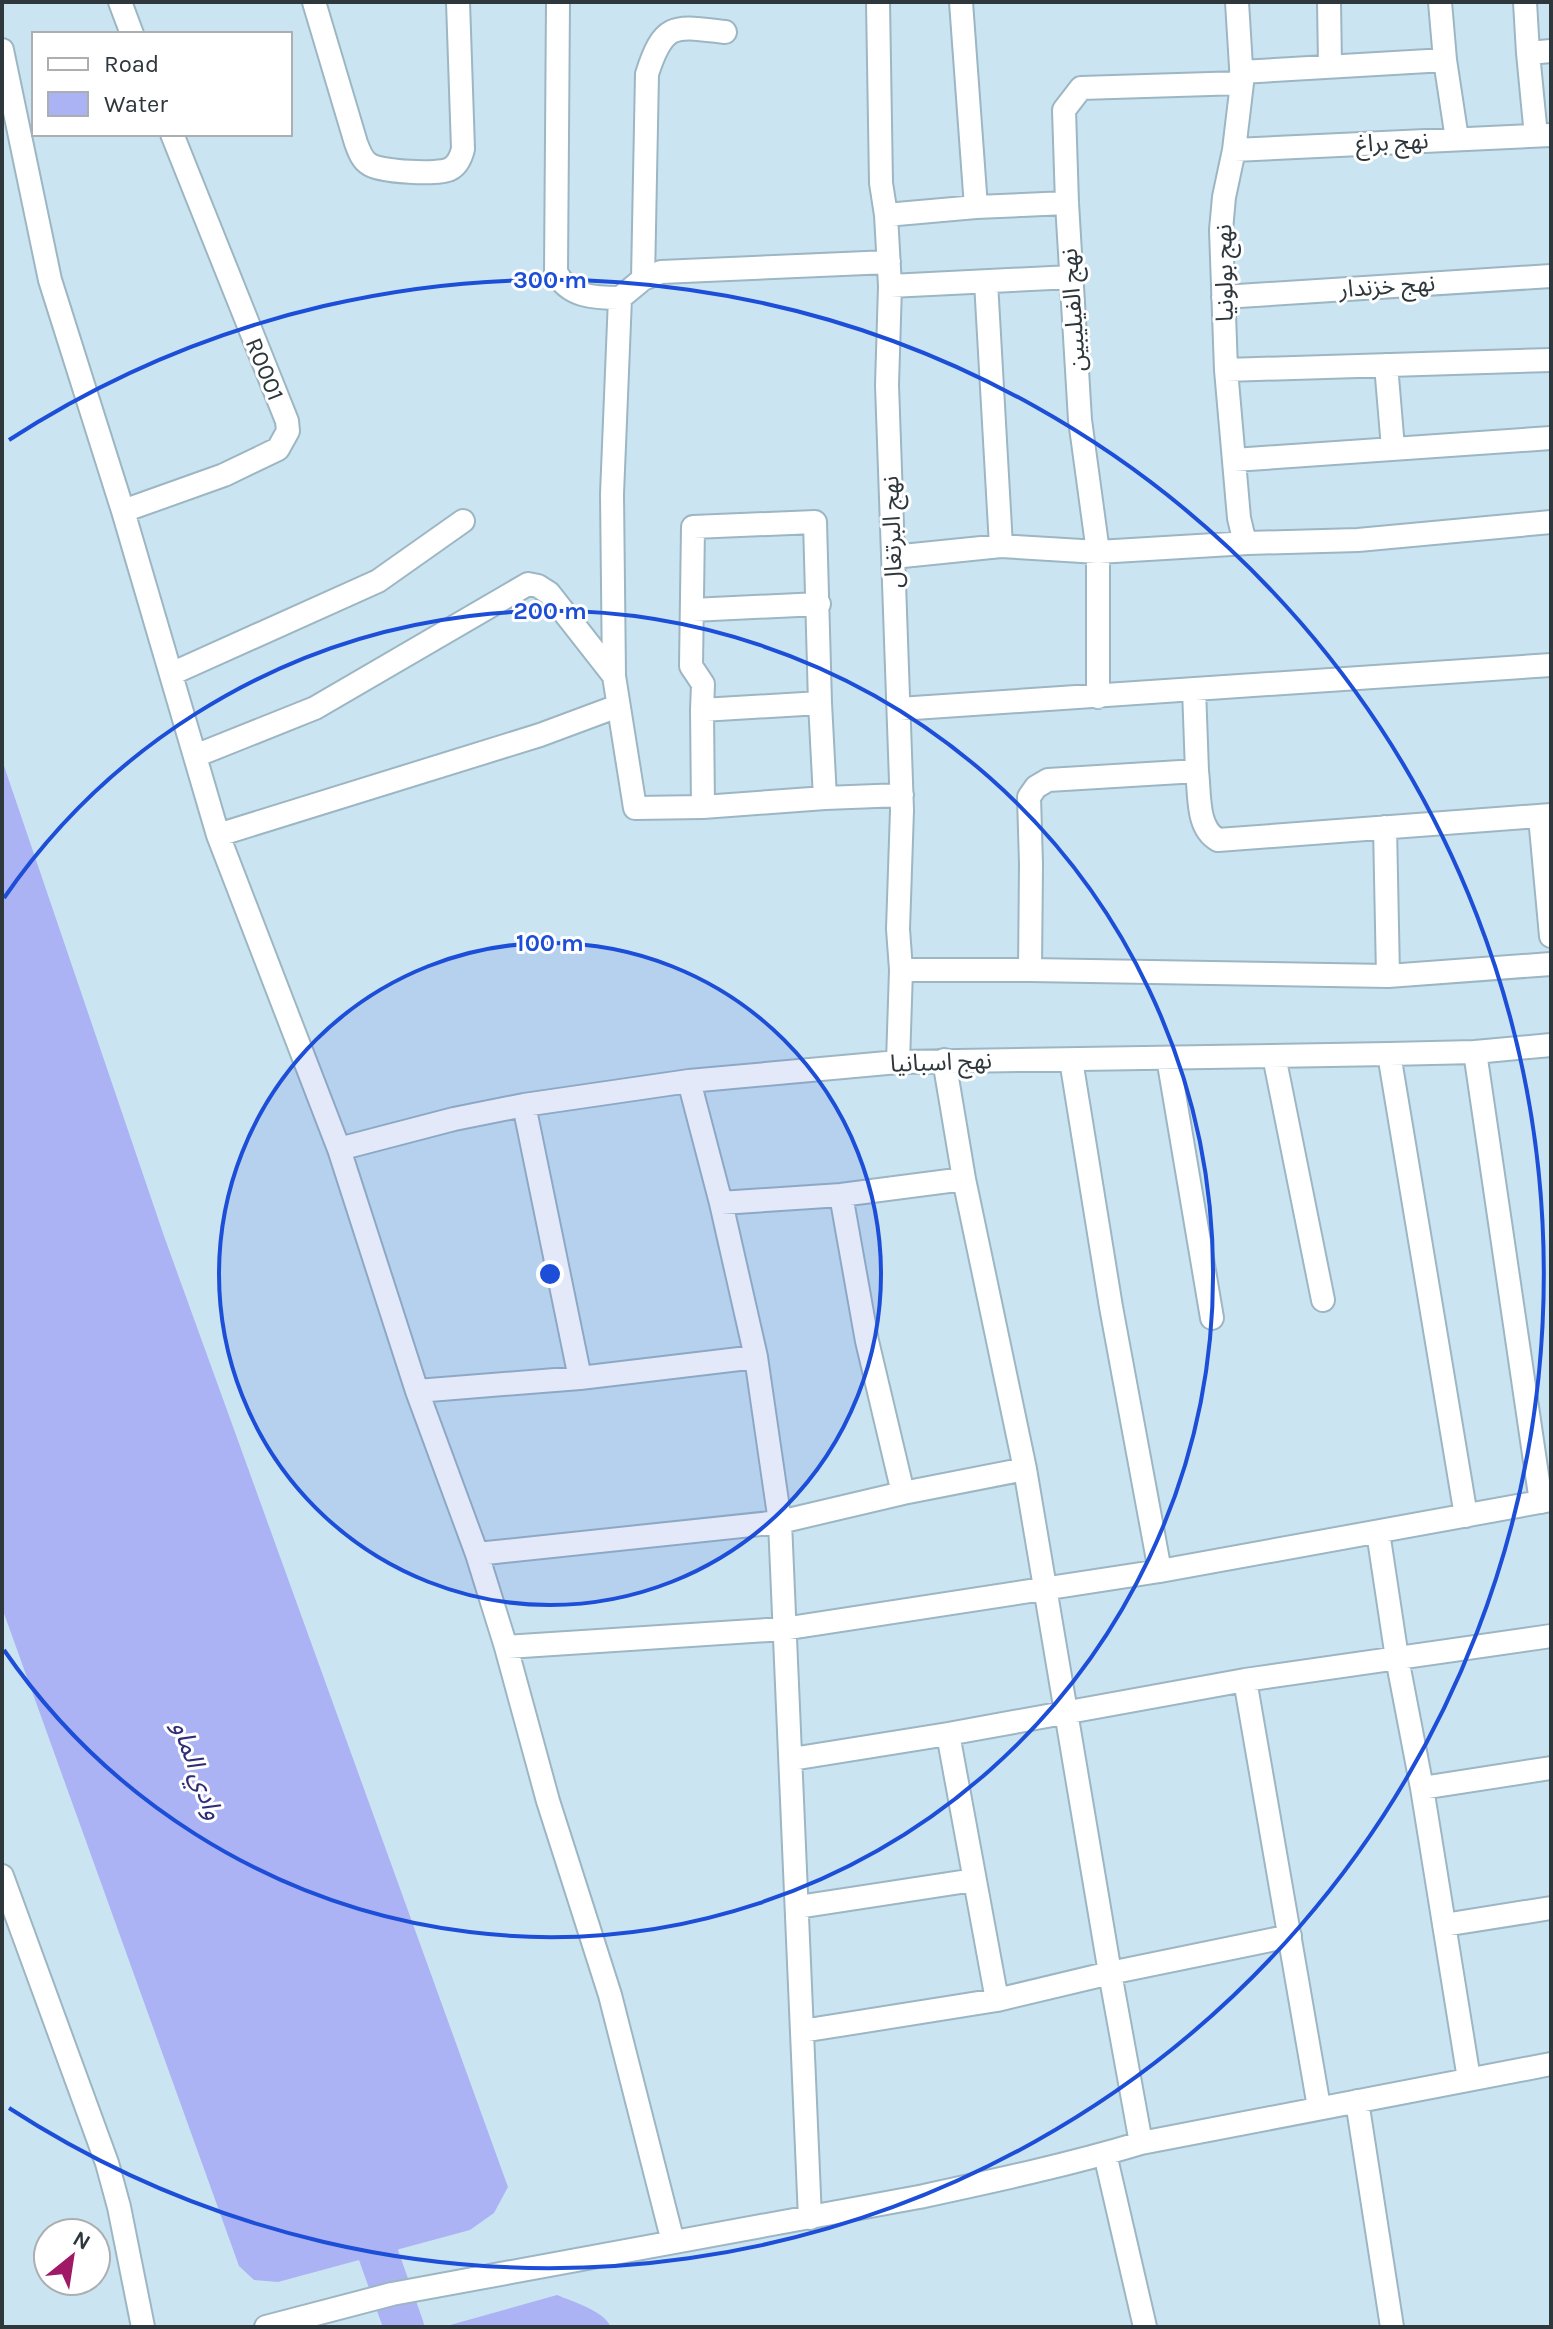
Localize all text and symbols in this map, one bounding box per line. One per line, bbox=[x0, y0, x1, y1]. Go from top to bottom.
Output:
legend bbox=[32, 32, 292, 136]
text: Road bbox=[104, 50, 159, 78]
text: Water bbox=[104, 90, 168, 118]
street label: نهج براغ bbox=[1355, 126, 1429, 161]
street label: نهج بولونيا bbox=[1209, 224, 1242, 322]
street label: نهج الفيليبين bbox=[1055, 247, 1094, 373]
text: 300 m bbox=[513, 266, 587, 294]
street label: نهج خزندار bbox=[1337, 269, 1436, 306]
street label: R0001 bbox=[240, 333, 290, 405]
street label: نهج البرتغال bbox=[876, 475, 911, 589]
text: 200 m bbox=[513, 597, 587, 625]
text: 100 m bbox=[516, 929, 584, 957]
street label: نهج اسبانيا bbox=[890, 1046, 993, 1081]
centre of rings bbox=[536, 1260, 564, 1288]
water label: وادي الماو bbox=[162, 1717, 230, 1825]
north arrow bbox=[32, 2217, 112, 2297]
text: N bbox=[68, 2225, 95, 2256]

